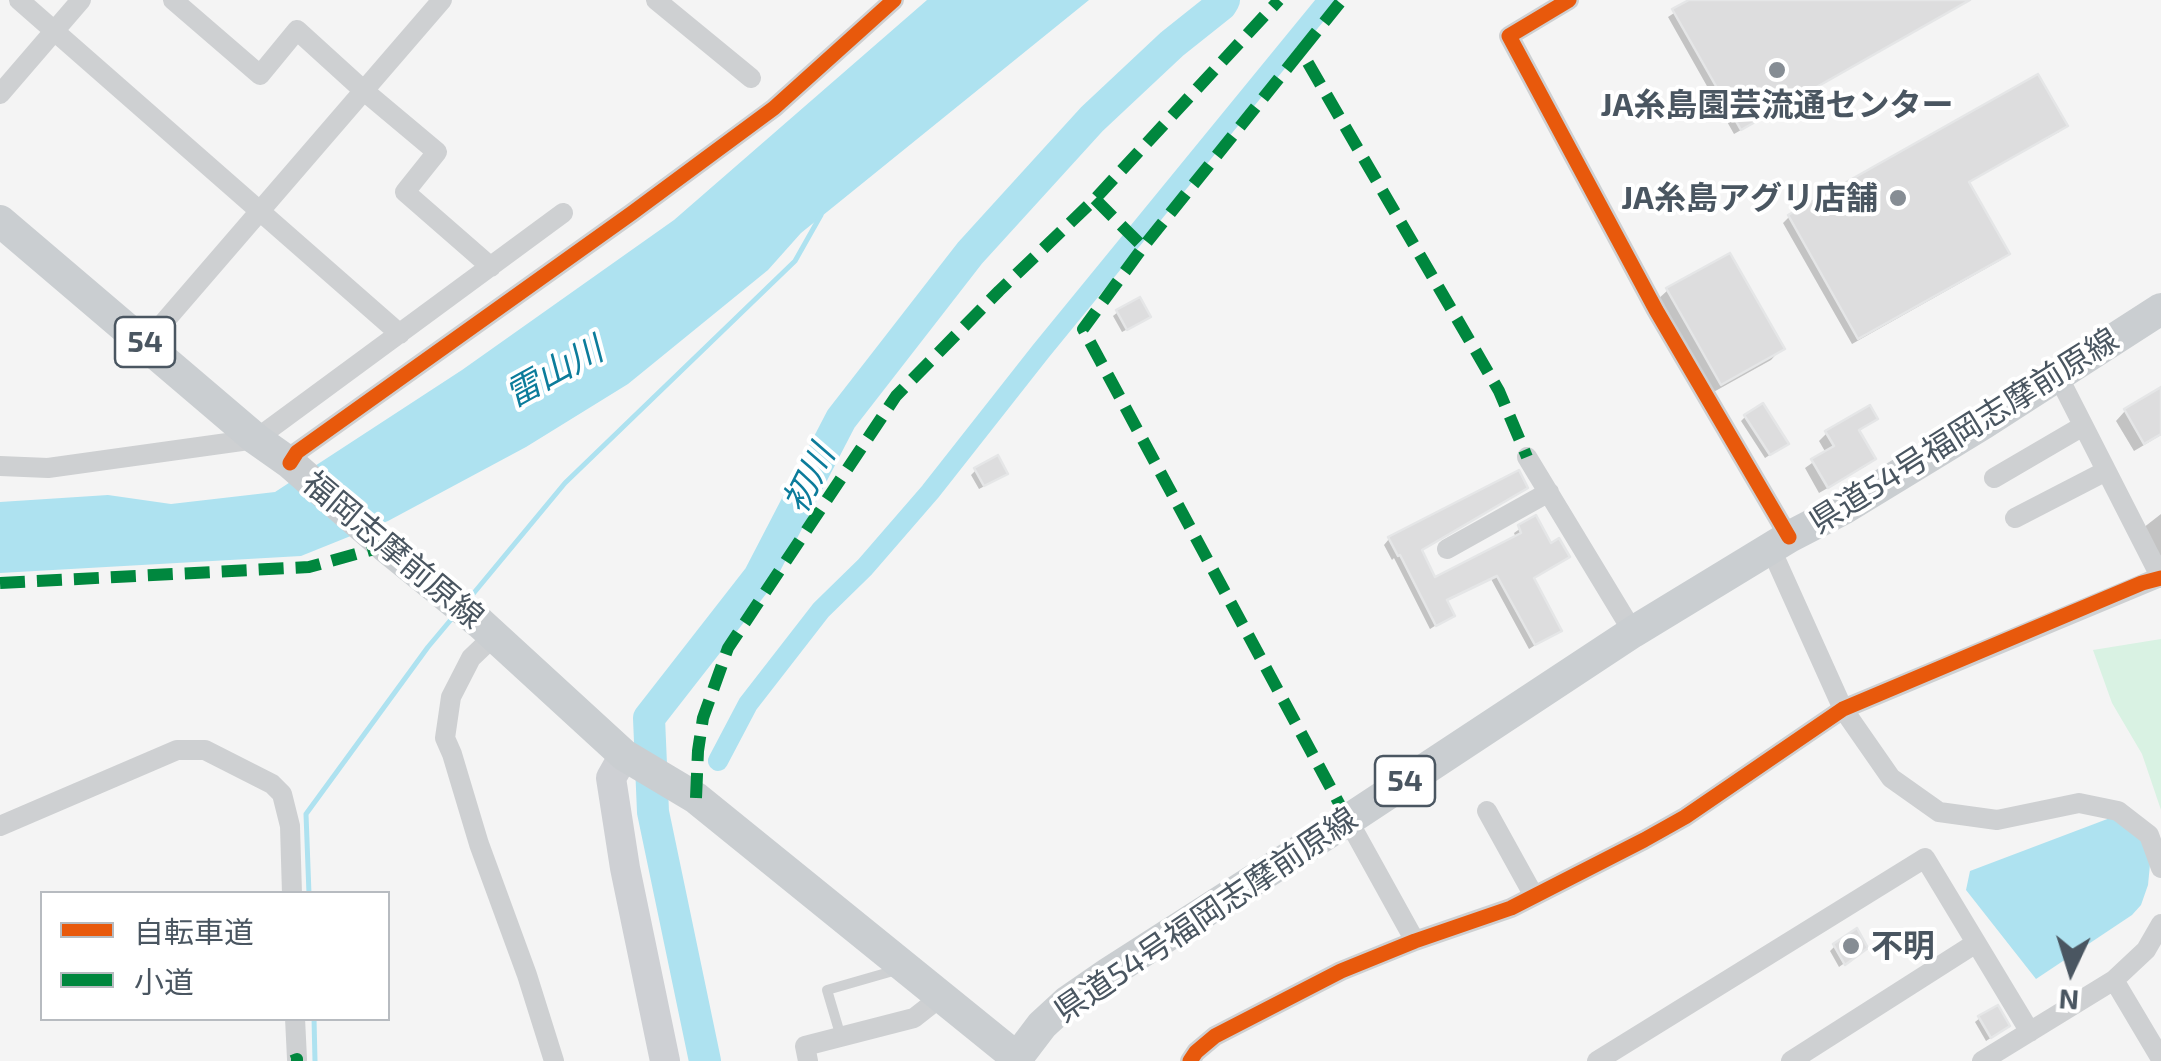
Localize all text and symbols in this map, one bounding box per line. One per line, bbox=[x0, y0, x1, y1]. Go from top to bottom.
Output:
marker: JA糸島園芸流通センター bbox=[1766, 59, 1788, 81]
place label: JA糸島園芸流通センター bbox=[1601, 86, 1953, 124]
place label: JA糸島アグリ店舗 bbox=[1621, 179, 1878, 217]
marker: JA糸島アグリ店舗 bbox=[1887, 187, 1909, 209]
road number: 54 bbox=[115, 317, 175, 367]
street label: 県道54号福岡志摩前原線 bbox=[1803, 320, 2125, 542]
water label: 雷山川 bbox=[498, 328, 610, 416]
water label: 初川 bbox=[774, 438, 844, 520]
street label: 福岡志摩前原線 bbox=[295, 463, 491, 637]
road number: 54 bbox=[1375, 756, 1435, 806]
street label: 県道54号福岡志摩前原線 bbox=[1047, 799, 1365, 1031]
legend bbox=[40, 891, 390, 1021]
text: 自転車道 bbox=[134, 913, 254, 949]
north arrow bbox=[2021, 921, 2121, 1021]
place label: 不明 bbox=[1871, 927, 1935, 965]
marker: 不明 bbox=[1840, 935, 1862, 957]
text: 小道 bbox=[134, 963, 194, 999]
text: N bbox=[2058, 983, 2080, 1019]

